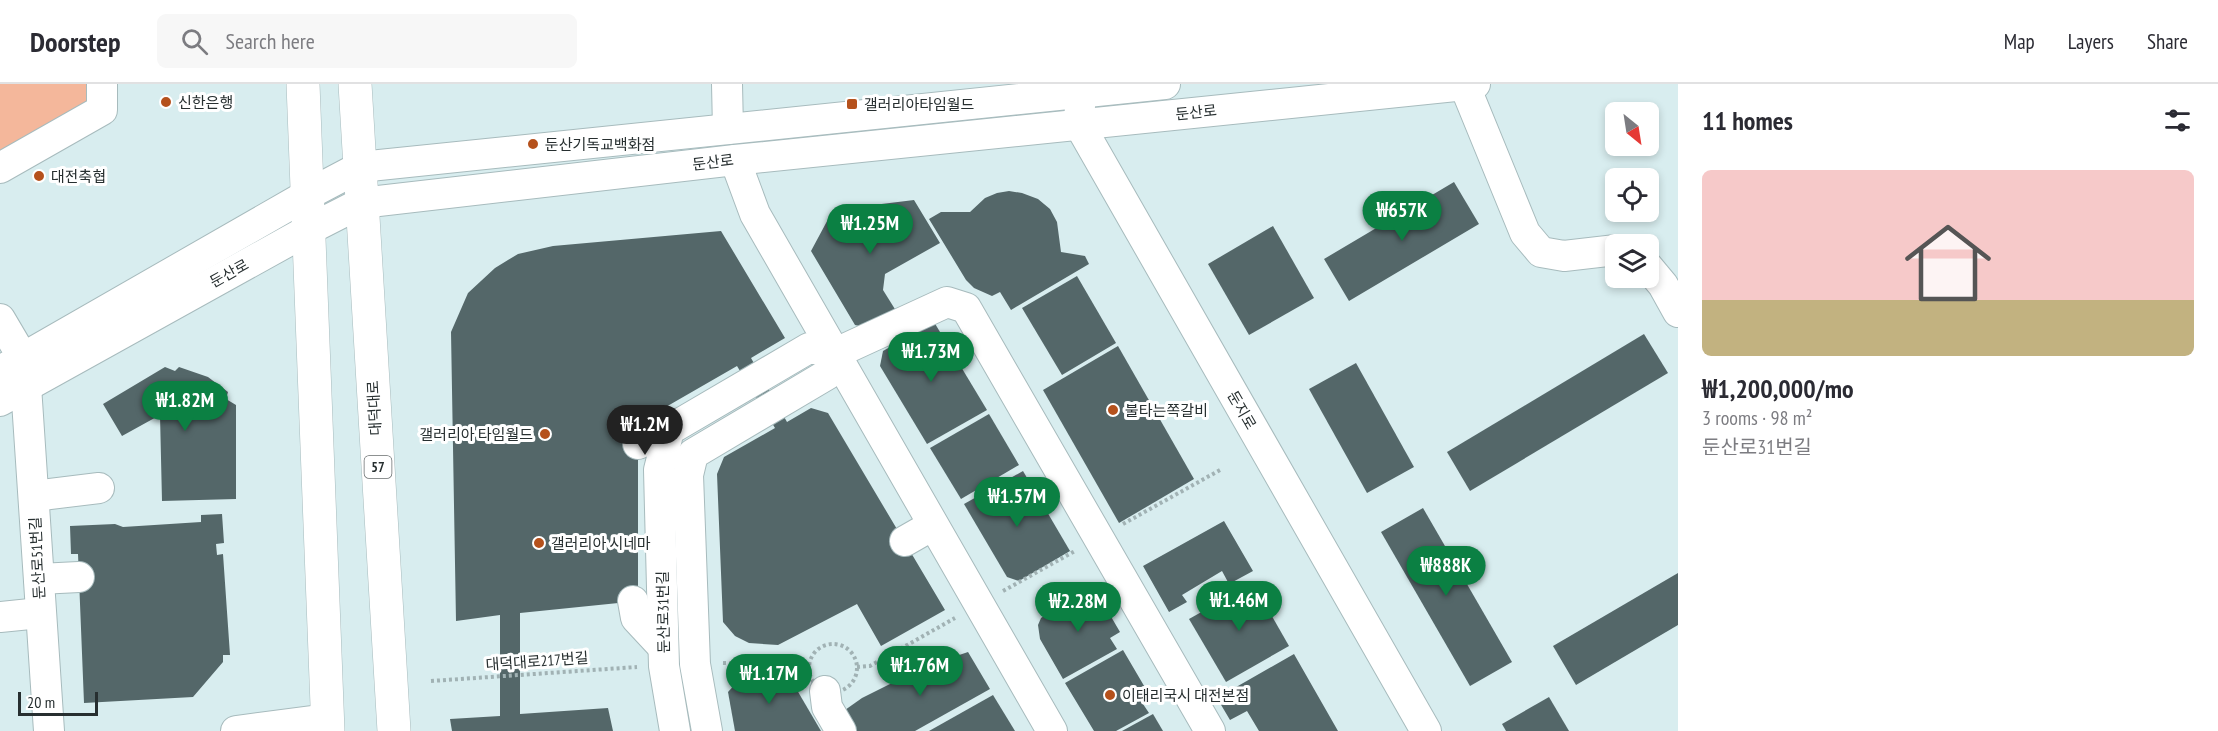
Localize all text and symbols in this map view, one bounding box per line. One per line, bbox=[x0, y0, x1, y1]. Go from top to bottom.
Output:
search box bbox=[157, 14, 577, 68]
text: Doorstep bbox=[30, 23, 121, 60]
icon: search bbox=[178, 25, 211, 58]
text: Search here bbox=[226, 27, 315, 55]
text: Map bbox=[2004, 28, 2035, 55]
text: Layers bbox=[2068, 28, 2114, 55]
text: Share bbox=[2147, 28, 2188, 55]
place label: 신한은행 bbox=[178, 93, 233, 112]
marker: 신한은행 bbox=[159, 95, 173, 109]
place label: 갤러리아타임월드 bbox=[864, 95, 975, 114]
marker: 갤러리아타임월드 bbox=[845, 97, 859, 111]
street label: 둔산로 bbox=[1174, 100, 1218, 124]
north arrow bbox=[1605, 102, 1659, 156]
map controls bbox=[1605, 102, 1659, 288]
text: 11 homes bbox=[1702, 104, 1793, 137]
icon: filters bbox=[2161, 104, 2194, 137]
place label: 둔산기독교백화점 bbox=[545, 135, 655, 154]
marker: 둔산기독교백화점 bbox=[526, 137, 540, 151]
street label: 둔산로 bbox=[691, 150, 735, 174]
place label: 대전축협 bbox=[51, 167, 106, 186]
button: locate bbox=[1605, 168, 1659, 222]
marker: 대전축협 bbox=[32, 169, 46, 183]
pin: ₩657K bbox=[1360, 191, 1444, 242]
text: ₩657K bbox=[1377, 197, 1427, 223]
pin: ₩1.25M bbox=[821, 204, 919, 255]
icon: home bbox=[1894, 209, 2002, 317]
text: ₩1.25M bbox=[841, 210, 899, 236]
button: layers bbox=[1605, 234, 1659, 288]
street label: 둔산로 bbox=[206, 255, 252, 291]
pin: ₩1.73M bbox=[882, 332, 980, 383]
text: ₩1.73M bbox=[902, 338, 960, 364]
text: ₩1,200,000/mo bbox=[1702, 372, 1853, 405]
street label: 대덕대로 bbox=[363, 380, 385, 436]
pin: ₩1.82M bbox=[136, 381, 234, 432]
text: ₩1.82M bbox=[156, 387, 214, 413]
street label: 둔지로 bbox=[1223, 387, 1261, 433]
place label: 불타는쪽갈비 bbox=[1125, 401, 1208, 420]
marker: 불타는쪽갈비 bbox=[1106, 403, 1120, 417]
pin: ₩1.2M bbox=[603, 405, 687, 456]
text: 3 rooms · 98 m² bbox=[1702, 405, 1812, 431]
text: ₩1.2M bbox=[621, 411, 669, 437]
place label: 갤러리아 타임월드 bbox=[419, 425, 533, 444]
marker: 갤러리아 타임월드 bbox=[538, 427, 552, 441]
text: 둔산로31번길 bbox=[1702, 434, 1812, 460]
road number: 57 bbox=[364, 456, 392, 478]
pin: ₩1.57M bbox=[968, 477, 1066, 528]
text: ₩1.57M bbox=[988, 483, 1046, 509]
street label: 둔산로51번길 bbox=[25, 516, 49, 600]
place label: 갤러리아 시네마 bbox=[551, 534, 651, 553]
marker: 갤러리아 시네마 bbox=[532, 536, 546, 550]
pin: ₩888K bbox=[1404, 546, 1488, 597]
text: ₩888K bbox=[1421, 552, 1471, 578]
street label: 둔산로31번길 bbox=[653, 571, 673, 653]
pin: ₩1.46M bbox=[1190, 581, 1288, 632]
pin: ₩2.28M bbox=[1029, 582, 1127, 633]
text: ₩1.46M bbox=[1210, 587, 1268, 613]
text: ₩2.28M bbox=[1049, 588, 1107, 614]
pin: ₩1.76M bbox=[871, 646, 969, 697]
street label: 대덕대로217번길 bbox=[485, 648, 589, 674]
text: ₩1.76M bbox=[891, 652, 949, 678]
pin: ₩1.17M bbox=[720, 654, 818, 705]
text: ₩1.17M bbox=[740, 660, 798, 686]
place label: 이태리국시 대전본점 bbox=[1122, 686, 1249, 705]
marker: 이태리국시 대전본점 bbox=[1103, 688, 1117, 702]
scale bar bbox=[18, 689, 98, 716]
text: 20 m bbox=[27, 692, 55, 712]

